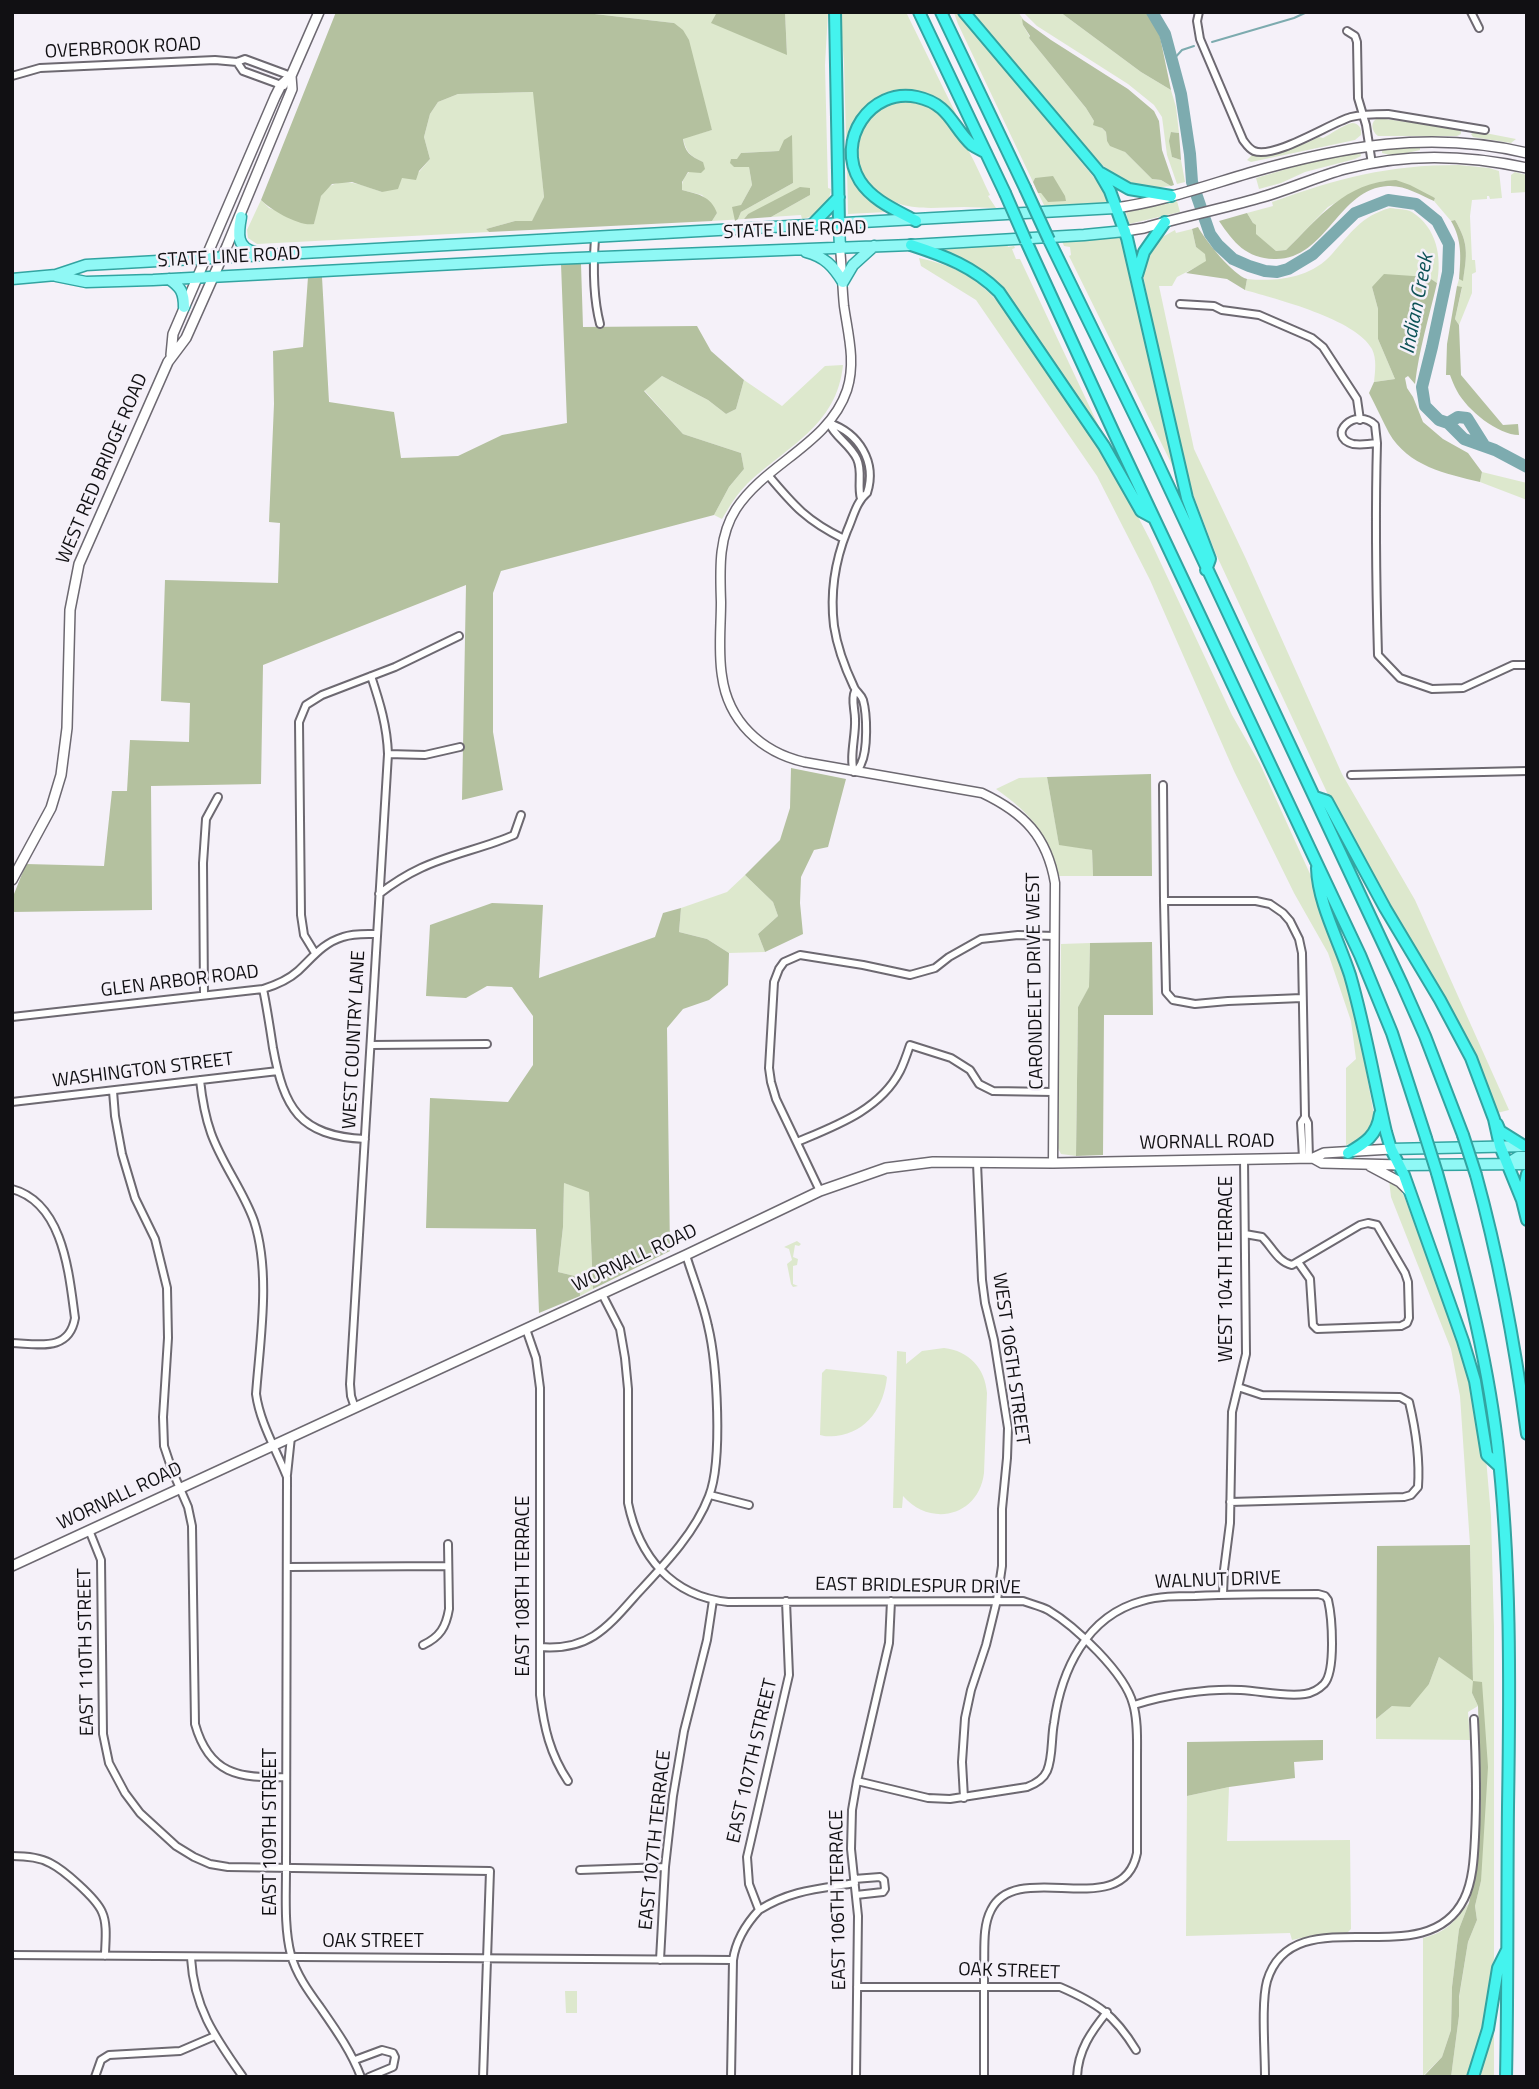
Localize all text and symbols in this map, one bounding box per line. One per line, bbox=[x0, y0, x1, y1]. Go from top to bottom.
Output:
street label: OVERBROOK ROAD bbox=[44, 34, 202, 64]
street label: STATE LINE ROAD bbox=[723, 217, 867, 245]
street label: STATE LINE ROAD bbox=[157, 243, 301, 273]
water label: Indian Creek bbox=[1396, 252, 1440, 356]
street label: WEST RED BRIDGE ROAD bbox=[53, 370, 153, 568]
street label: CARONDELET DRIVE WEST bbox=[1023, 872, 1049, 1090]
street label: WEST COUNTRY LANE bbox=[339, 950, 371, 1130]
street label: GLEN ARBOR ROAD bbox=[100, 961, 260, 1003]
street label: WASHINGTON STREET bbox=[51, 1049, 235, 1093]
street label: WORNALL ROAD bbox=[1139, 1130, 1275, 1156]
street label: WEST 104TH TERRACE bbox=[1216, 1176, 1238, 1362]
street label: WORNALL ROAD bbox=[569, 1220, 701, 1298]
street label: WEST 106TH STREET bbox=[987, 1271, 1033, 1447]
street label: WORNALL ROAD bbox=[54, 1458, 186, 1536]
street label: EAST 108TH TERRACE bbox=[513, 1496, 535, 1676]
street label: WALNUT DRIVE bbox=[1154, 1567, 1282, 1595]
street label: EAST 110TH STREET bbox=[74, 1568, 100, 1736]
street label: EAST BRIDLESPUR DRIVE bbox=[815, 1574, 1021, 1600]
street label: EAST 107TH STREET bbox=[723, 1677, 783, 1845]
street label: EAST 109TH STREET bbox=[260, 1748, 282, 1916]
street label: EAST 107TH TERRACE bbox=[635, 1749, 677, 1931]
street label: EAST 106TH TERRACE bbox=[826, 1809, 852, 1991]
street label: OAK STREET bbox=[322, 1931, 424, 1953]
street label: OAK STREET bbox=[958, 1959, 1060, 1985]

